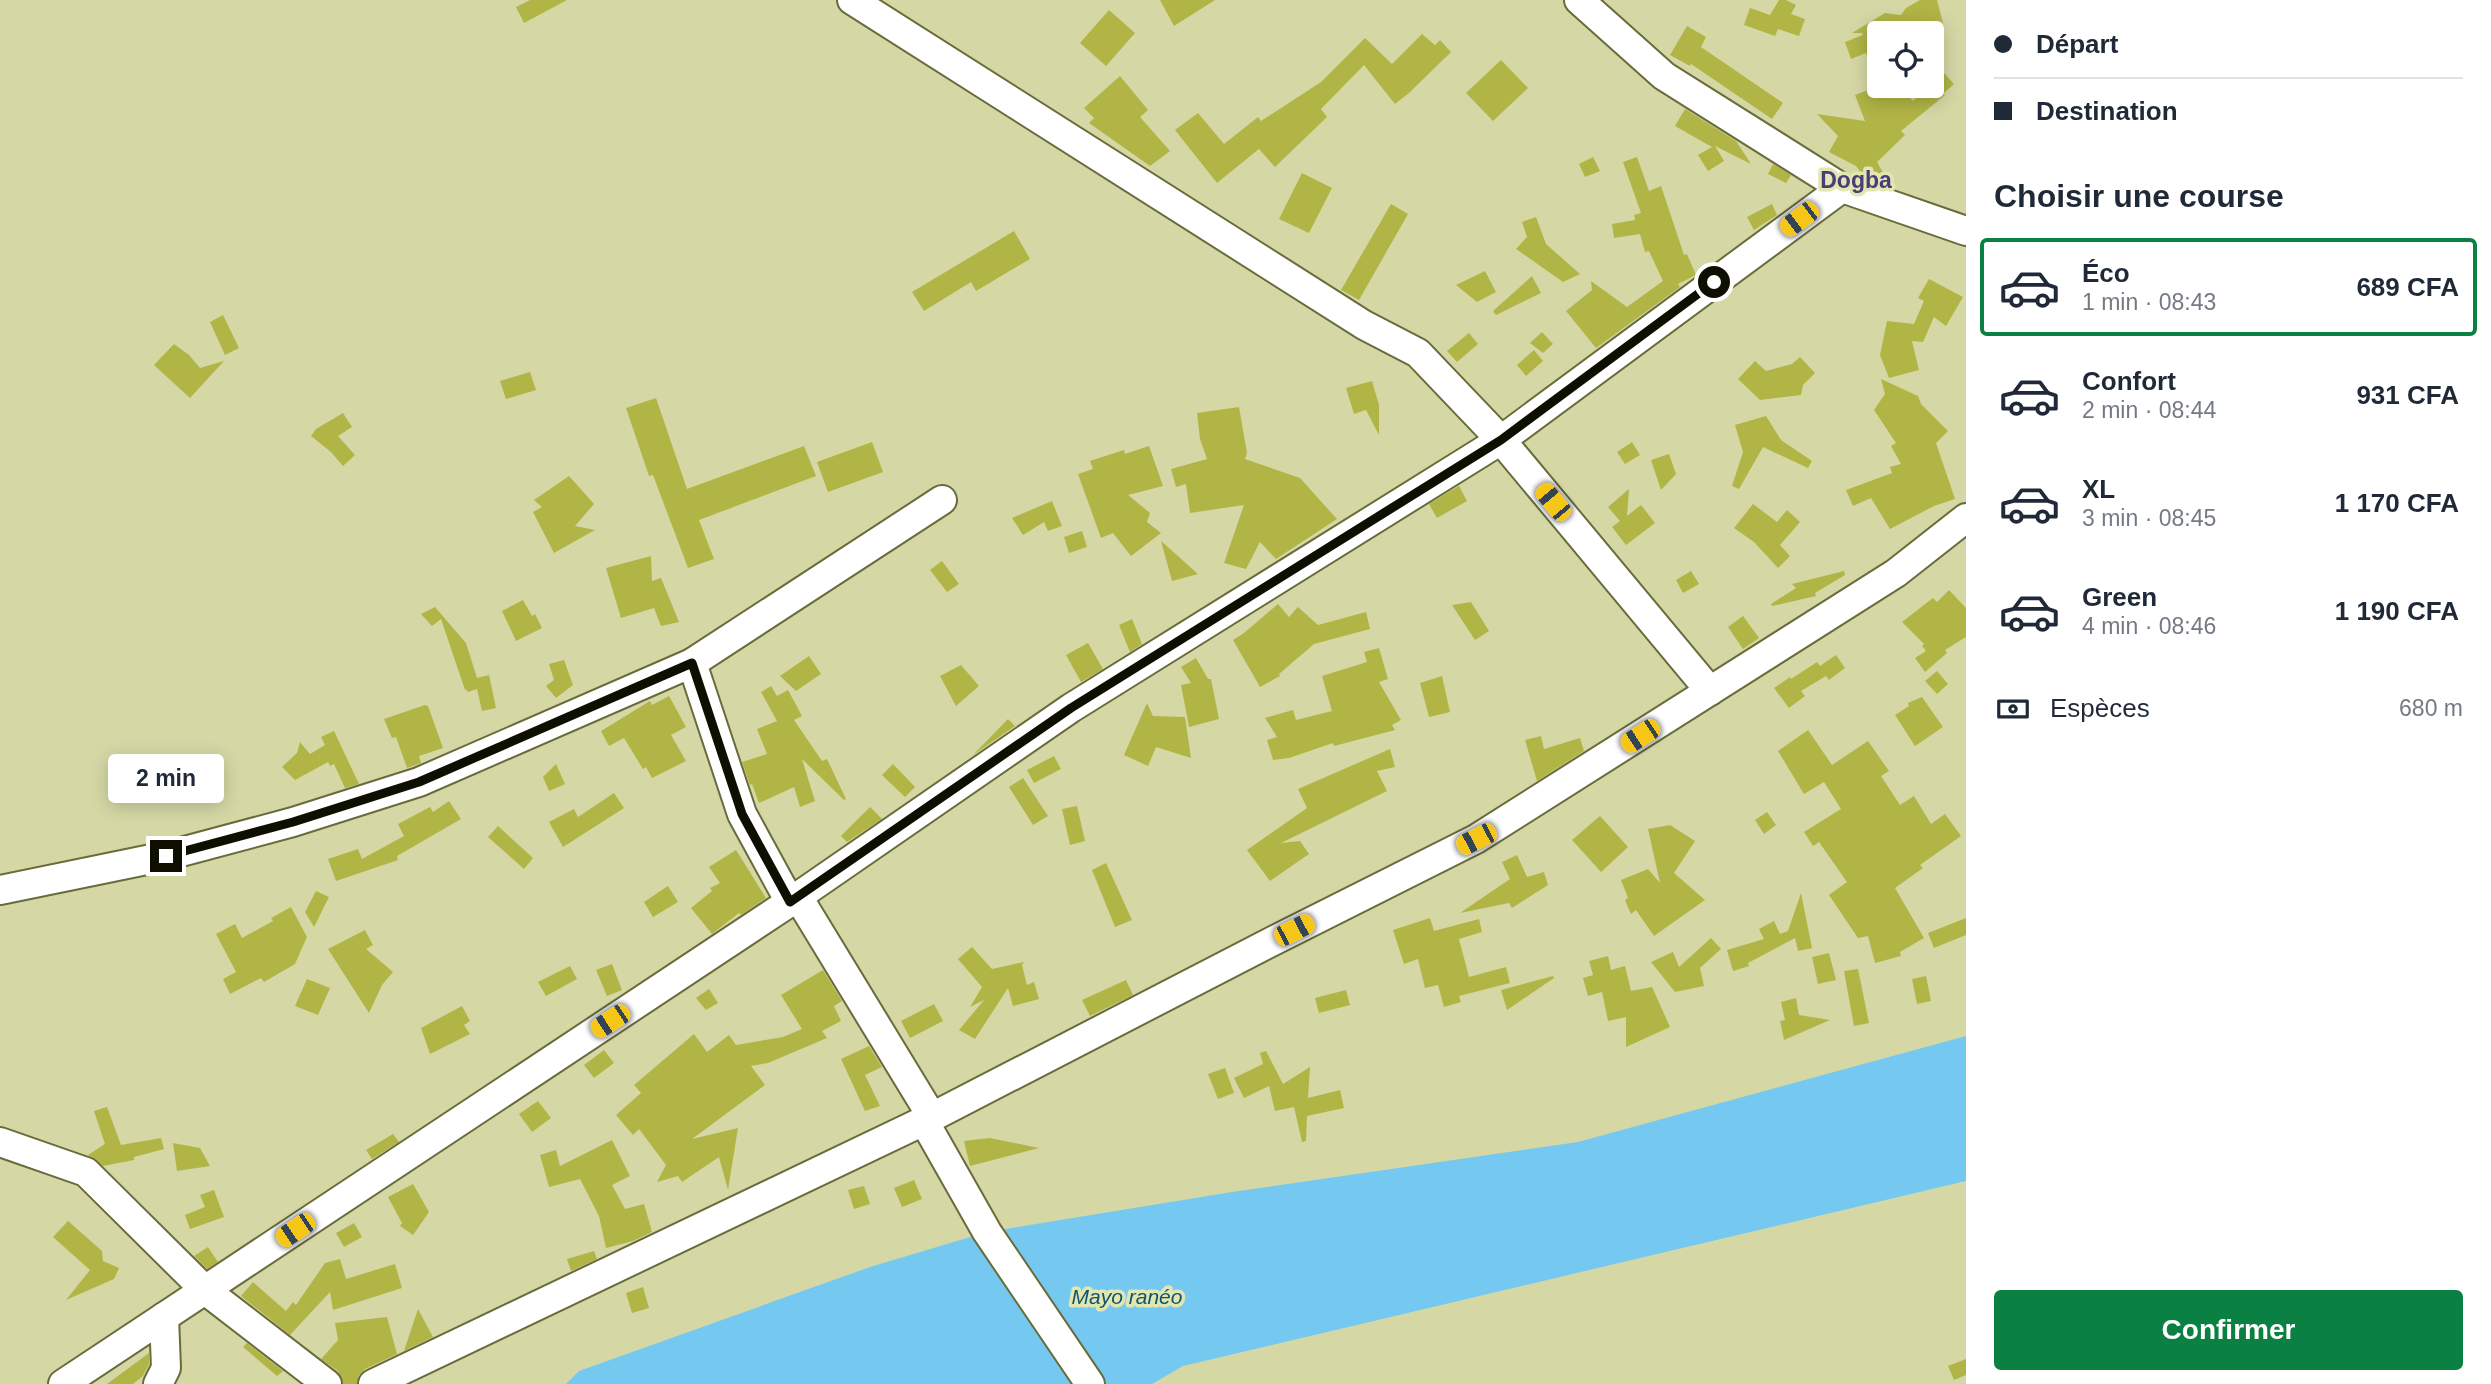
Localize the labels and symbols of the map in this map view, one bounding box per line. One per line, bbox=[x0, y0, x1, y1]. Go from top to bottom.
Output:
district label: Dogba bbox=[1820, 167, 1892, 193]
car bbox=[1776, 198, 1823, 240]
route start bbox=[1698, 266, 1730, 298]
car bbox=[1532, 479, 1575, 525]
car bbox=[1617, 716, 1664, 756]
callout: 2 min bbox=[108, 754, 224, 804]
car bbox=[1453, 820, 1500, 858]
route end bbox=[150, 840, 182, 872]
car bbox=[1271, 911, 1318, 949]
car bbox=[587, 1001, 634, 1041]
car bbox=[272, 1210, 319, 1250]
water label: Mayo ranéo bbox=[1072, 1285, 1183, 1308]

